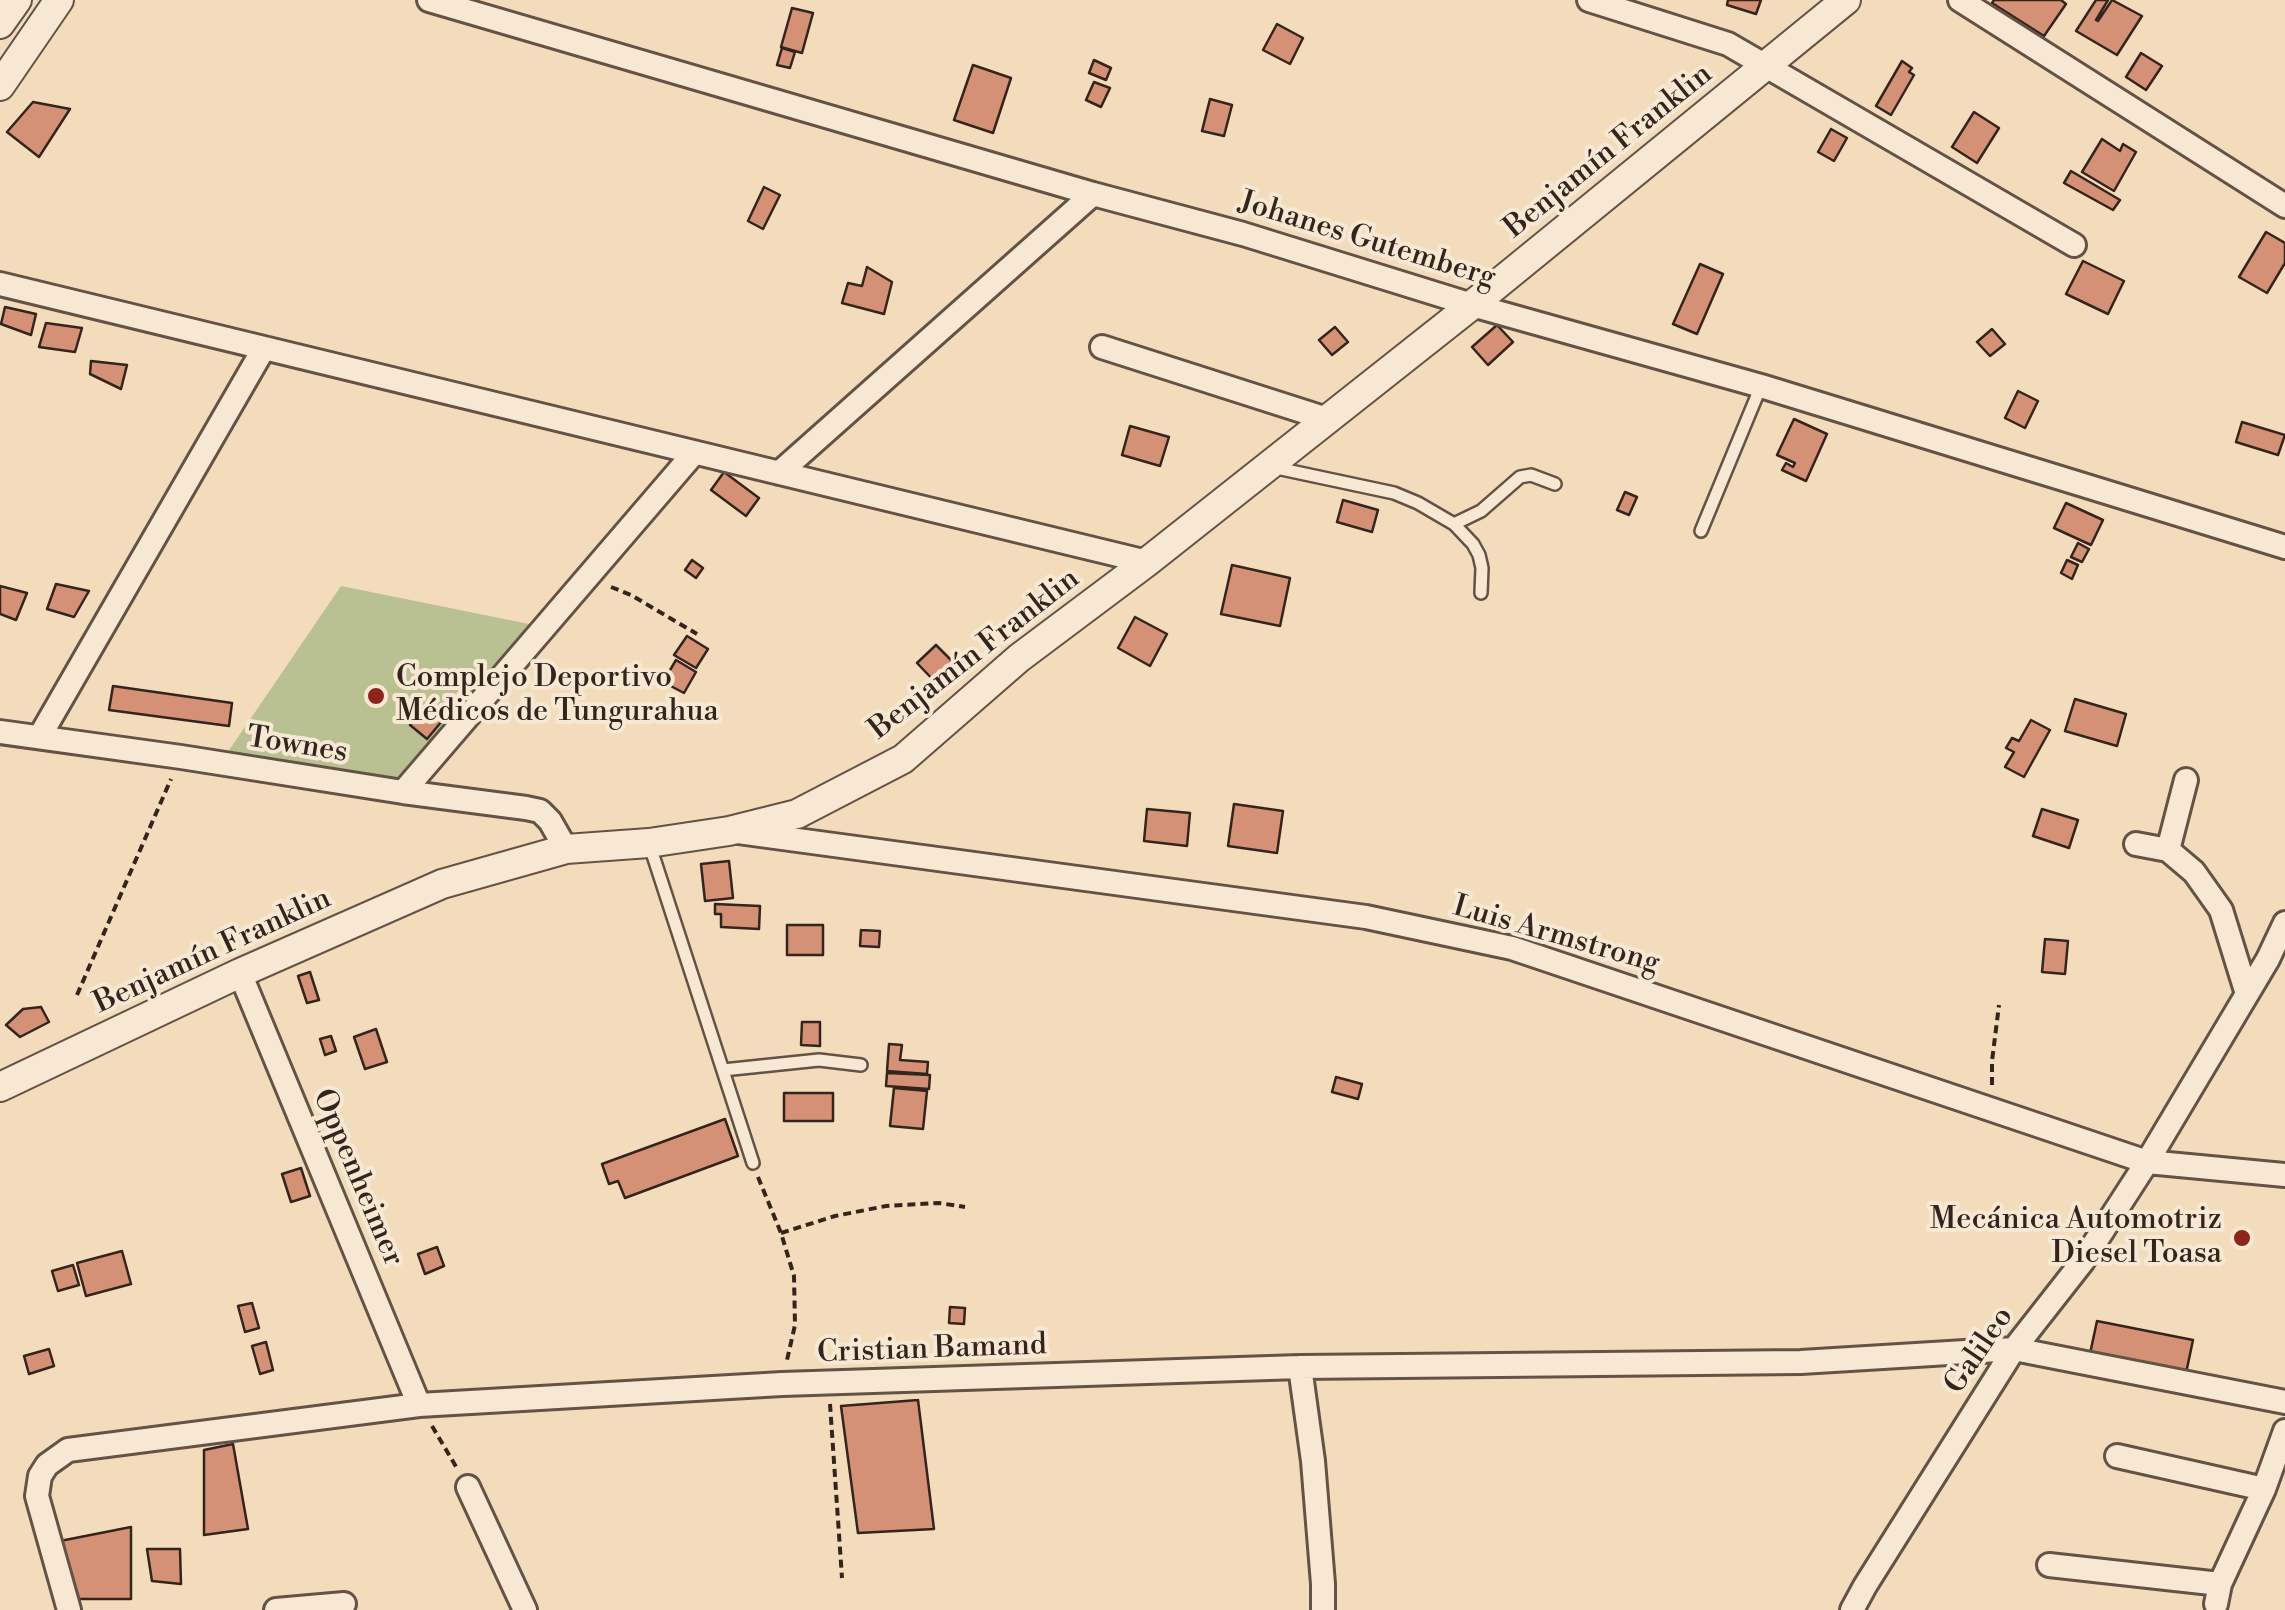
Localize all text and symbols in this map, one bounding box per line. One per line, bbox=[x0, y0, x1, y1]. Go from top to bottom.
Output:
street label: Benjamín Franklin bbox=[1498, 57, 1720, 247]
street label: Johanes Gutemberg bbox=[1234, 185, 1500, 297]
street label: Benjamín Franklin bbox=[863, 562, 1087, 748]
place label: Complejo Deportivo Médicos de Tungurahua bbox=[396, 661, 719, 732]
marker: Complejo Deportivo Médicos de Tungurahua bbox=[365, 685, 387, 707]
street label: Townes bbox=[244, 720, 350, 772]
street label: Benjamín Franklin bbox=[89, 881, 337, 1023]
street label: Luis Armstrong bbox=[1448, 889, 1664, 983]
street label: Oppenheimer bbox=[304, 1084, 410, 1272]
place label: Mecánica Automotriz Diesel Toasa bbox=[1930, 1203, 2222, 1274]
marker: Mecánica Automotriz Diesel Toasa bbox=[2231, 1227, 2253, 1249]
street label: Galileo bbox=[1938, 1301, 2022, 1401]
street label: Cristian Bamand bbox=[817, 1328, 1047, 1372]

